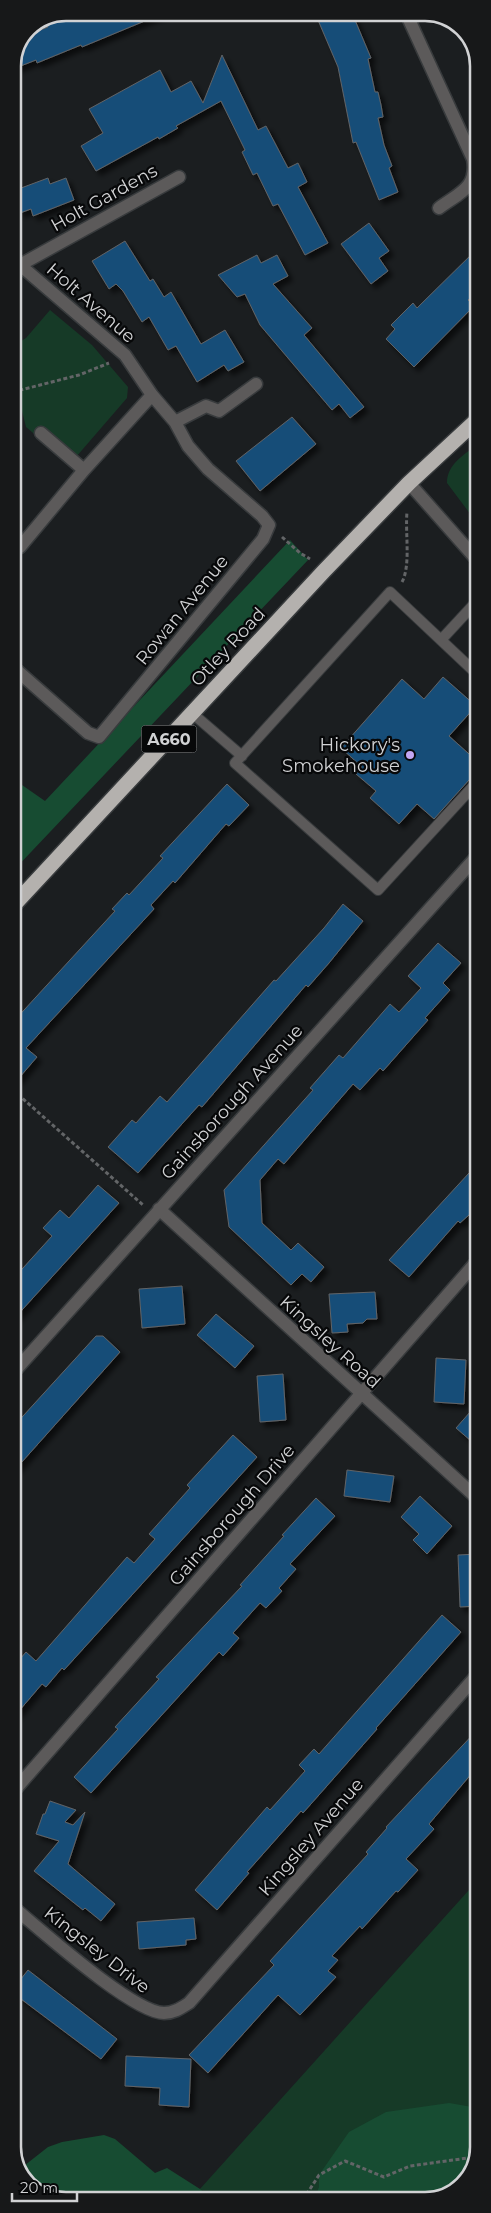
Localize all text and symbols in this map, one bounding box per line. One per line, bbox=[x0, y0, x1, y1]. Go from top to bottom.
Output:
street label: Holt Gardens bbox=[47, 160, 161, 236]
street label: Holt Avenue bbox=[42, 258, 140, 348]
street label: Rowan Avenue bbox=[131, 551, 233, 669]
street label: Otley Road bbox=[186, 603, 270, 691]
road number: A660 bbox=[142, 726, 196, 752]
place label: Hickory's Smokehouse bbox=[282, 734, 400, 777]
marker: Hickory's Smokehouse bbox=[404, 749, 416, 761]
street label: Gainsborough Avenue bbox=[156, 1020, 308, 1184]
street label: Kingsley Road bbox=[275, 1291, 385, 1393]
street label: Gainsborough Drive bbox=[164, 1440, 300, 1590]
street label: Kingsley Avenue bbox=[254, 1773, 368, 1900]
street label: Kingsley Drive bbox=[40, 1902, 154, 1998]
scale bar bbox=[12, 2170, 78, 2202]
text: 20 m bbox=[20, 2178, 58, 2197]

